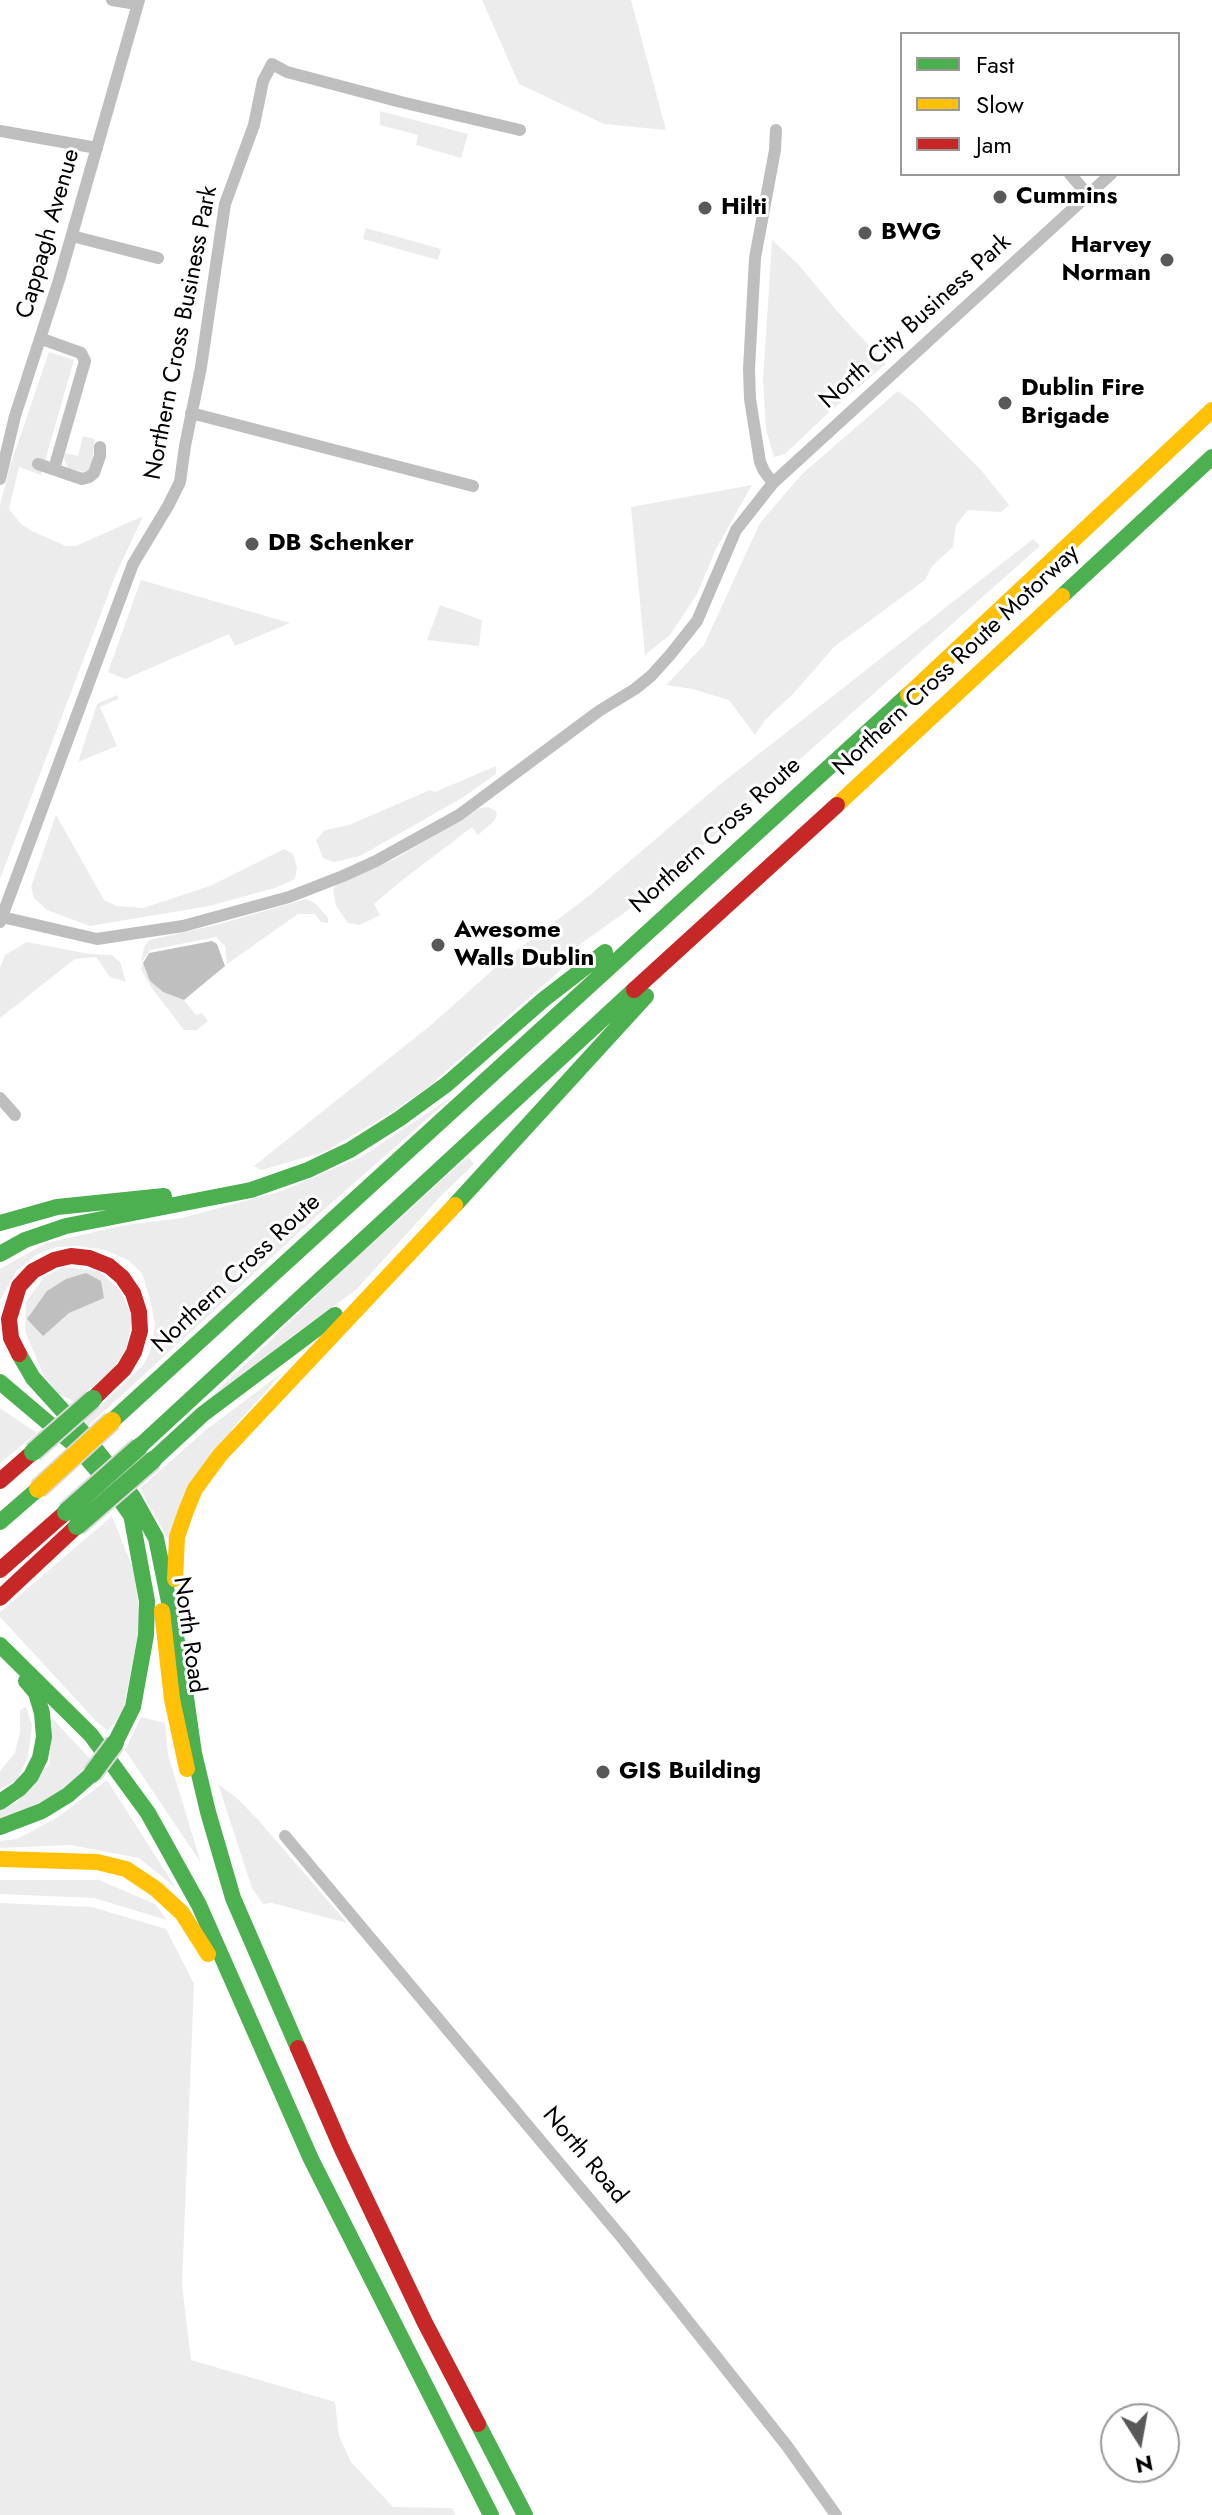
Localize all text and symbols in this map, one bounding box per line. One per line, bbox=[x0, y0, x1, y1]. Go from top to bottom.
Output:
legend bbox=[900, 32, 1180, 176]
text: Fast bbox=[976, 47, 1014, 82]
text: Slow bbox=[976, 87, 1024, 122]
text: Jam bbox=[976, 127, 1012, 162]
street label: Cappagh Avenue bbox=[11, 146, 87, 322]
place label: Cummins bbox=[1016, 183, 1117, 211]
street label: Northern Cross Business Park bbox=[139, 184, 225, 482]
marker: Cummins bbox=[991, 188, 1009, 206]
place label: Hilti bbox=[721, 194, 767, 222]
marker: Hilti bbox=[696, 199, 714, 217]
place label: BWG bbox=[881, 219, 941, 247]
marker: BWG bbox=[856, 224, 874, 242]
street label: North City Business Park bbox=[814, 228, 1018, 416]
place label: Harvey Norman bbox=[1062, 232, 1151, 288]
marker: Harvey Norman bbox=[1158, 251, 1176, 269]
place label: Dublin Fire Brigade bbox=[1021, 375, 1144, 431]
marker: Dublin Fire Brigade bbox=[996, 394, 1014, 412]
place label: DB Schenker bbox=[268, 530, 414, 558]
marker: DB Schenker bbox=[243, 535, 261, 553]
street label: Northern Cross Route Motorway bbox=[828, 539, 1086, 783]
street label: Northern Cross Route bbox=[625, 752, 807, 920]
place label: Awesome Walls Dublin bbox=[454, 917, 594, 973]
marker: Awesome Walls Dublin bbox=[429, 936, 447, 954]
street label: Northern Cross Route bbox=[147, 1188, 327, 1360]
street label: North Road bbox=[166, 1575, 210, 1695]
place label: GIS Building bbox=[619, 1758, 761, 1786]
marker: GIS Building bbox=[594, 1763, 612, 1781]
street label: North Road bbox=[535, 2102, 633, 2210]
north arrow bbox=[1100, 2403, 1180, 2483]
text: N bbox=[1133, 2447, 1156, 2482]

